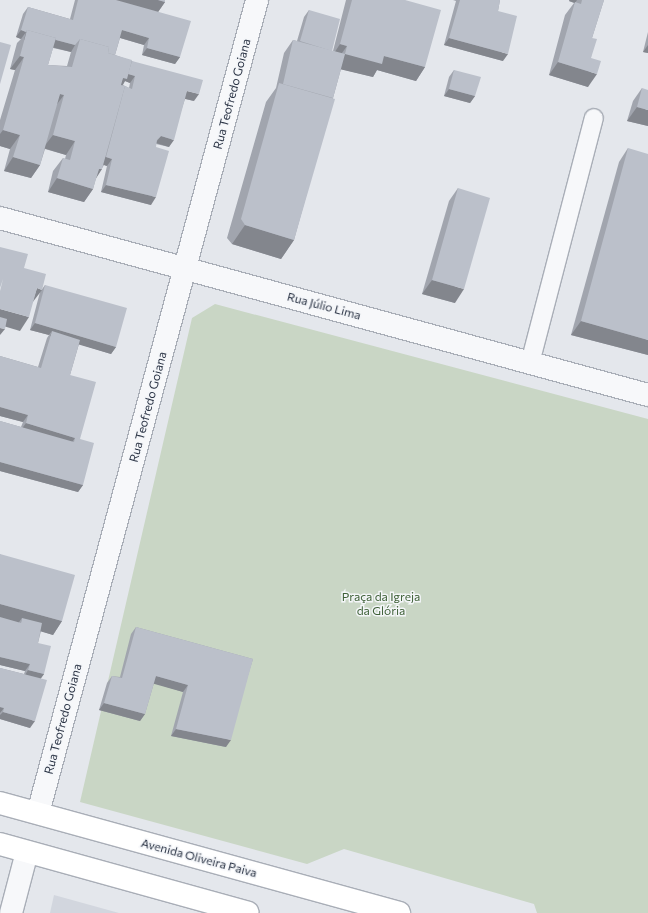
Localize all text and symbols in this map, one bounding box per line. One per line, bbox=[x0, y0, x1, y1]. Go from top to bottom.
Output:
street label: Rua Teofredo Goiana bbox=[210, 37, 254, 151]
street label: Rua Júlio Lima bbox=[286, 289, 362, 323]
street label: Rua Teofredo Goiana bbox=[126, 350, 170, 464]
park label: Praça da Igreja da Glória bbox=[342, 590, 420, 618]
street label: Rua Teofredo Goiana bbox=[41, 662, 85, 776]
street label: Avenida Oliveira Paiva bbox=[140, 836, 258, 880]

